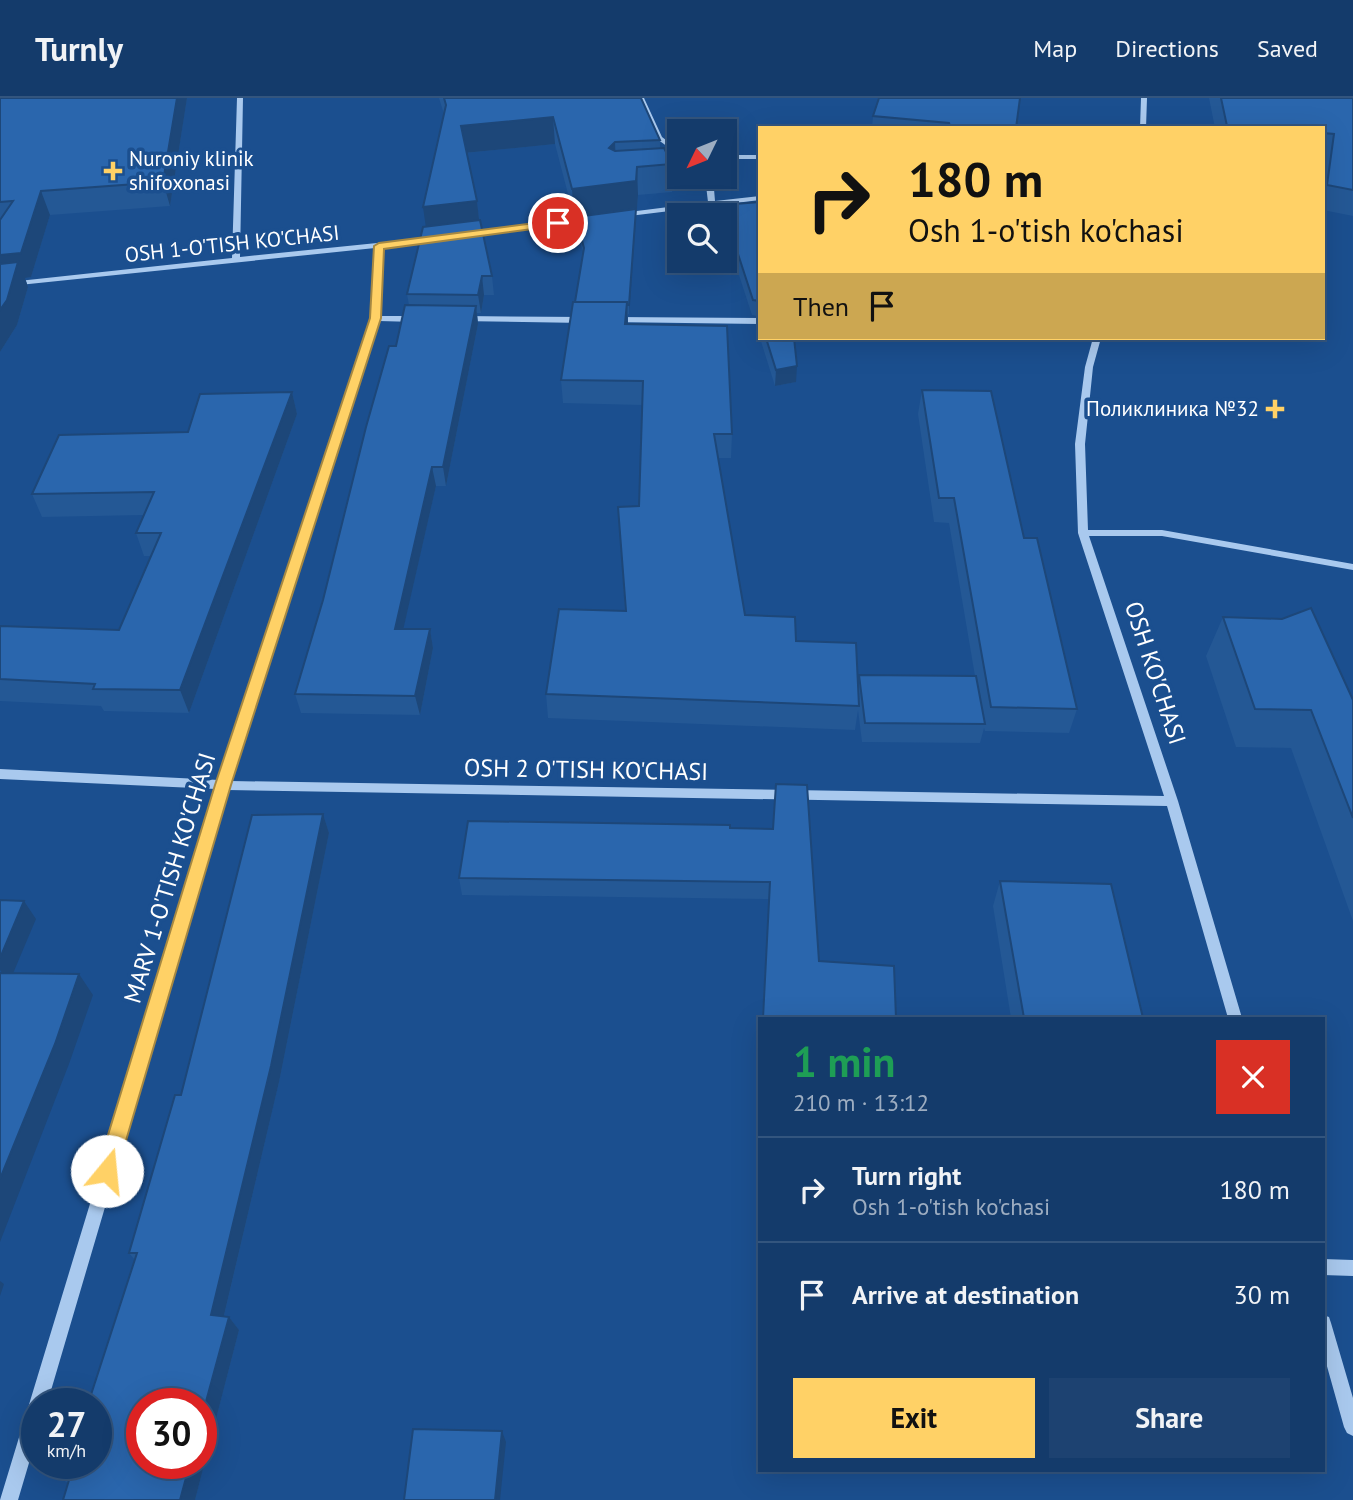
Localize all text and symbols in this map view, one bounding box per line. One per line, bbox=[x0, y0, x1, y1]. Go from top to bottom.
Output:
text: Turnly bbox=[35, 27, 123, 70]
text: Map bbox=[1033, 33, 1077, 64]
text: Directions bbox=[1115, 33, 1219, 64]
text: Saved bbox=[1257, 33, 1318, 64]
north arrow bbox=[667, 119, 737, 189]
map controls bbox=[667, 119, 737, 273]
place label: Nuroniy klinik shifoxonasi bbox=[129, 145, 254, 196]
text: 180 m bbox=[908, 147, 1043, 211]
icon: right bbox=[793, 154, 884, 245]
marker: Nuroniy klinik shifoxonasi bbox=[103, 161, 123, 181]
pin bbox=[528, 193, 588, 253]
button: search bbox=[667, 203, 737, 273]
icon: arrive bbox=[539, 204, 577, 242]
text: Osh 1-o'tish ko'chasi bbox=[908, 209, 1184, 251]
street label: OSH 1-O'TISH KO'CHASI bbox=[123, 219, 341, 268]
icon: arrive bbox=[863, 287, 901, 325]
text: Then bbox=[793, 290, 849, 323]
place label: Поликлиника №32 bbox=[1086, 395, 1259, 422]
marker: Поликлиника №32 bbox=[1265, 399, 1285, 419]
street label: OSH KO'CHASI bbox=[1118, 597, 1193, 748]
street label: MARV 1-O'TISH KO'CHASI bbox=[117, 749, 222, 1007]
street label: OSH 2 O'TISH KO'CHASI bbox=[464, 752, 708, 787]
text: 1 min bbox=[793, 1034, 895, 1089]
button: close bbox=[1216, 1040, 1290, 1114]
text: 210 m · 13:12 bbox=[793, 1088, 929, 1117]
position arrow bbox=[70, 1134, 144, 1208]
text: Turn right bbox=[852, 1159, 961, 1192]
icon: right bbox=[793, 1171, 831, 1209]
text: 180 m bbox=[1219, 1173, 1290, 1206]
text: Osh 1-o'tish ko'chasi bbox=[852, 1192, 1050, 1221]
icon: arrive bbox=[793, 1276, 831, 1314]
text: Arrive at destination bbox=[852, 1278, 1079, 1311]
text: 30 m bbox=[1234, 1278, 1290, 1311]
button: Exit bbox=[793, 1378, 1035, 1458]
button: Share bbox=[1049, 1378, 1290, 1458]
speed limit sign: 30 bbox=[126, 1388, 217, 1479]
text: 27 bbox=[47, 1401, 86, 1447]
text: km/h bbox=[47, 1439, 86, 1462]

